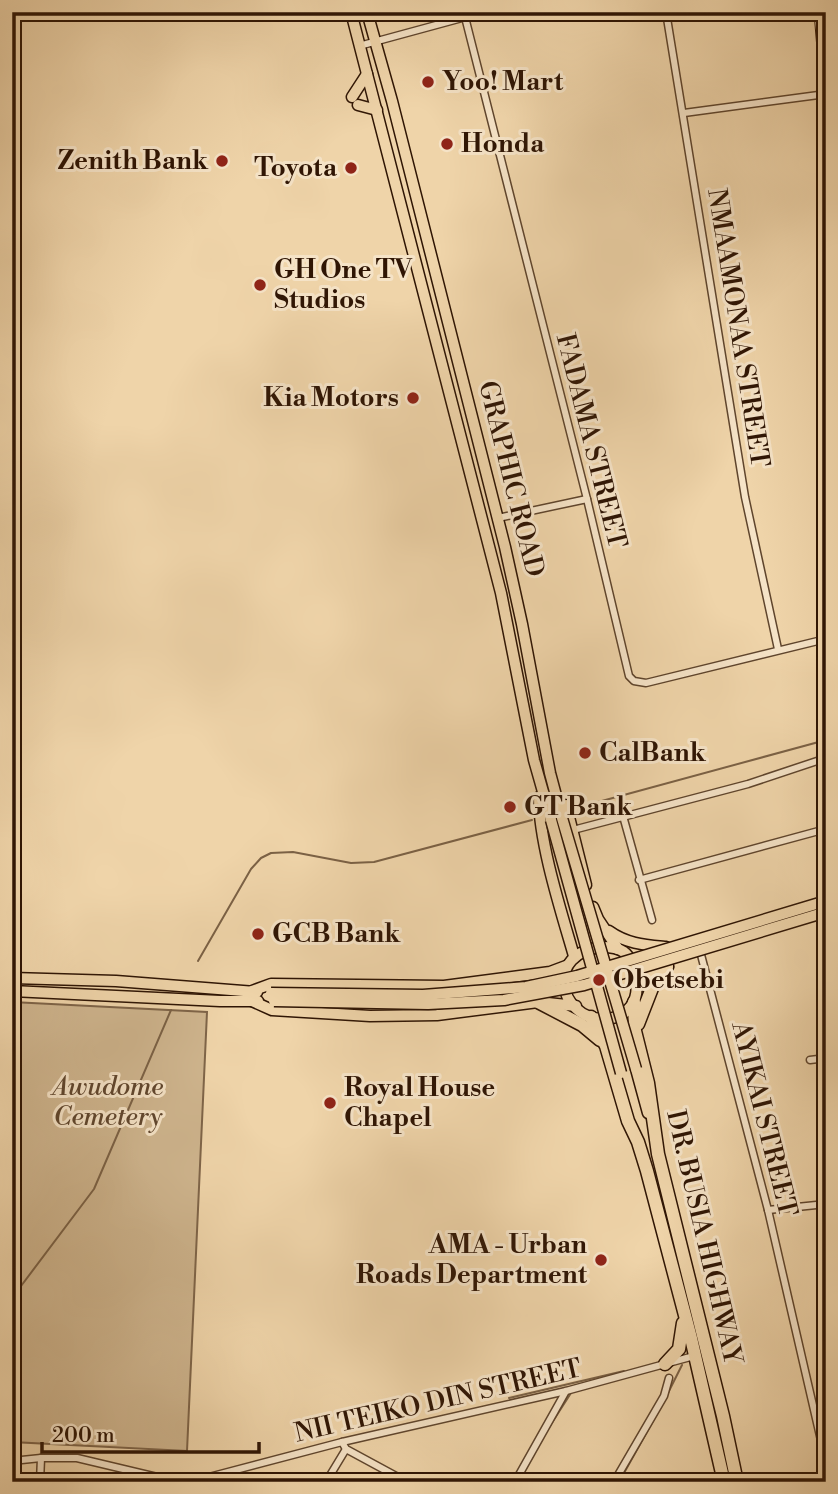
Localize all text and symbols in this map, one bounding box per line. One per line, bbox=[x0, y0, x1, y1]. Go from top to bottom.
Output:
place label: Yoo! Mart bbox=[442, 66, 564, 98]
marker: Yoo! Mart bbox=[420, 74, 436, 90]
place label: Honda bbox=[461, 128, 545, 160]
marker: Honda bbox=[439, 136, 455, 152]
place label: Zenith Bank bbox=[58, 145, 209, 177]
place label: Toyota bbox=[254, 152, 338, 184]
marker: Zenith Bank bbox=[214, 153, 230, 169]
marker: Toyota bbox=[343, 160, 359, 176]
street label: NMAAMONAA STREET bbox=[700, 186, 776, 470]
place label: GH One TV Studios bbox=[274, 254, 412, 316]
marker: GH One TV Studios bbox=[252, 277, 268, 293]
street label: FADAMA STREET bbox=[549, 330, 633, 552]
street label: GRAPHIC ROAD bbox=[471, 378, 551, 580]
place label: Kia Motors bbox=[263, 382, 399, 414]
marker: Kia Motors bbox=[405, 390, 421, 406]
place label: CalBank bbox=[599, 737, 707, 769]
marker: CalBank bbox=[577, 745, 593, 761]
place label: GT Bank bbox=[524, 791, 633, 823]
marker: GT Bank bbox=[502, 799, 518, 815]
place label: GCB Bank bbox=[272, 918, 401, 950]
marker: GCB Bank bbox=[250, 926, 266, 942]
place label: Obetsebi bbox=[613, 964, 724, 996]
marker: Obetsebi bbox=[591, 972, 607, 988]
street label: AYIKAI STREET bbox=[724, 1017, 804, 1220]
park label: Awudome Cemetery bbox=[50, 1071, 163, 1133]
place label: Royal House Chapel bbox=[344, 1072, 495, 1134]
marker: Royal House Chapel bbox=[322, 1095, 338, 1111]
street label: DR. BUSIA HIGHWAY bbox=[659, 1107, 749, 1369]
place label: AMA - Urban Roads Department bbox=[356, 1229, 588, 1291]
marker: AMA - Urban Roads Department bbox=[593, 1252, 609, 1268]
street label: NII TEIKO DIN STREET bbox=[291, 1352, 585, 1450]
scale bar bbox=[42, 1410, 259, 1454]
text: 200 m bbox=[52, 1423, 115, 1449]

